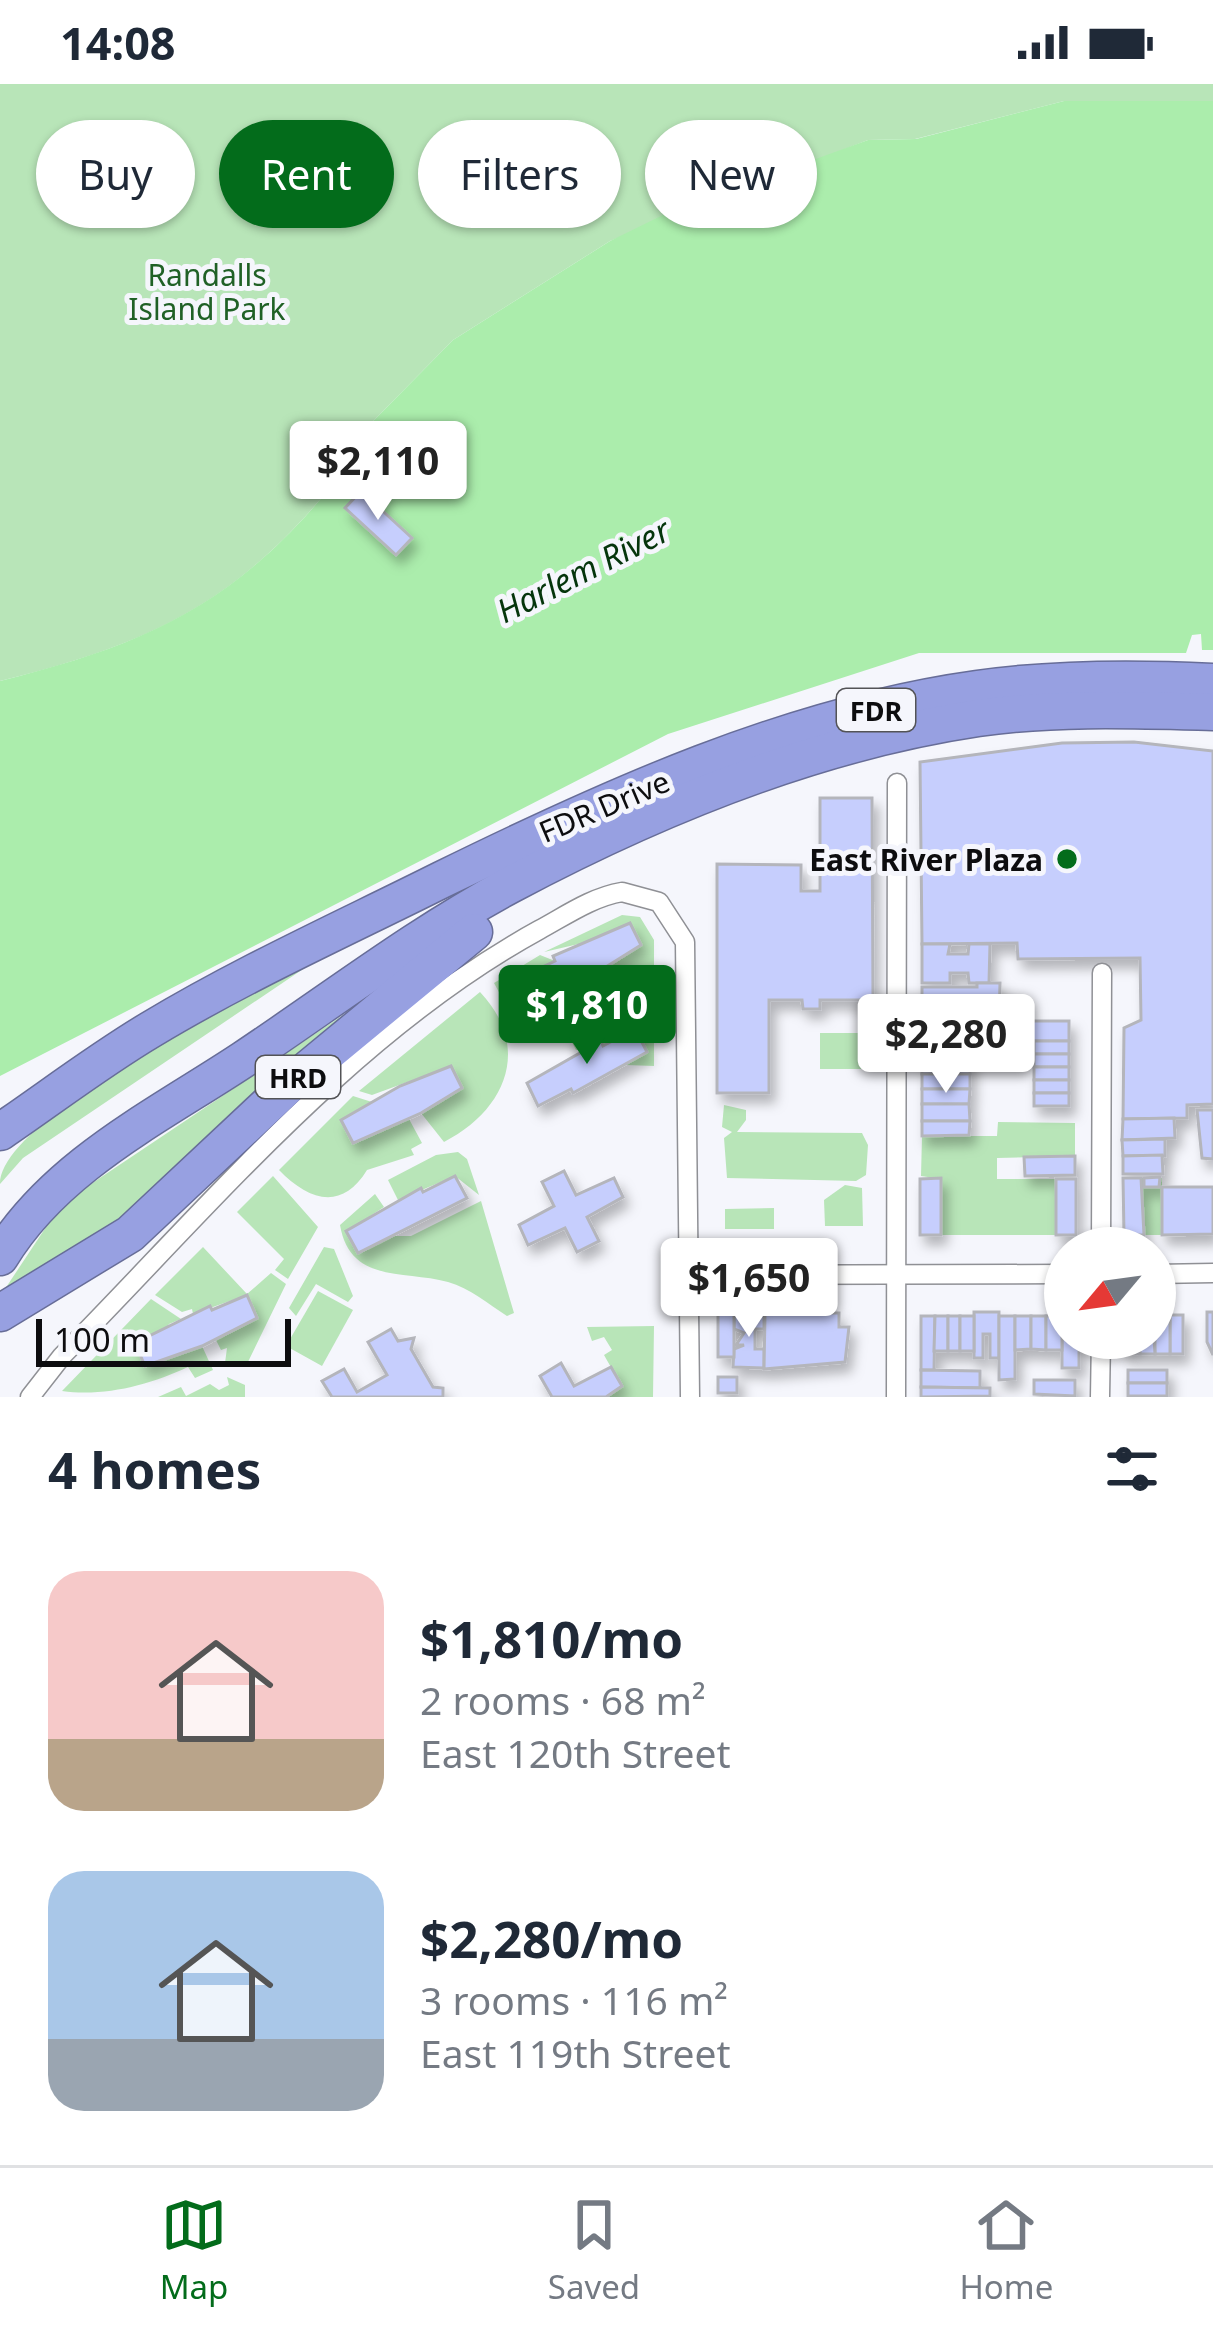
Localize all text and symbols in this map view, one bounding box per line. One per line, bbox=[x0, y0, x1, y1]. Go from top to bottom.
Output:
text: 14:08 bbox=[60, 12, 176, 73]
chip: Buy bbox=[36, 120, 195, 228]
chip: Rent bbox=[219, 120, 394, 228]
chip: Filters bbox=[418, 120, 621, 228]
chip: New bbox=[645, 120, 817, 228]
park label: Randalls Island Park bbox=[128, 254, 286, 329]
pin: $2,110 bbox=[280, 421, 476, 523]
text: $2,110 bbox=[317, 433, 439, 486]
water label: Harlem River bbox=[488, 506, 679, 633]
road number: FDR bbox=[837, 689, 915, 731]
street label: FDR Drive bbox=[532, 760, 676, 852]
place label: East River Plaza bbox=[809, 839, 1043, 880]
marker: East River Plaza bbox=[1054, 846, 1080, 872]
pin: $1,810 bbox=[489, 965, 685, 1067]
text: $1,810 bbox=[526, 977, 648, 1030]
pin: $2,280 bbox=[848, 994, 1044, 1096]
text: $2,280 bbox=[885, 1006, 1007, 1059]
road number: HRD bbox=[256, 1056, 340, 1098]
north arrow bbox=[1044, 1227, 1176, 1359]
map controls bbox=[1044, 1227, 1176, 1359]
pin: $1,650 bbox=[651, 1238, 847, 1340]
text: $1,650 bbox=[688, 1250, 810, 1303]
scale bar bbox=[36, 1313, 291, 1366]
text: 100 m bbox=[54, 1317, 150, 1362]
text: 4 homes bbox=[48, 1434, 261, 1504]
icon: filters bbox=[1099, 1436, 1165, 1502]
text: $1,810/mo bbox=[420, 1603, 683, 1673]
icon: home bbox=[144, 1619, 288, 1763]
text: 2 rooms · 68 m² bbox=[420, 1673, 706, 1726]
text: East 120th Street bbox=[420, 1726, 731, 1779]
text: $2,280/mo bbox=[420, 1903, 683, 1973]
icon: home bbox=[144, 1919, 288, 2063]
text: 3 rooms · 116 m² bbox=[420, 1973, 728, 2026]
text: East 119th Street bbox=[420, 2026, 731, 2079]
tab: Map bbox=[160, 2192, 228, 2309]
tab: Saved bbox=[548, 2192, 640, 2309]
tab: Home bbox=[959, 2192, 1053, 2309]

